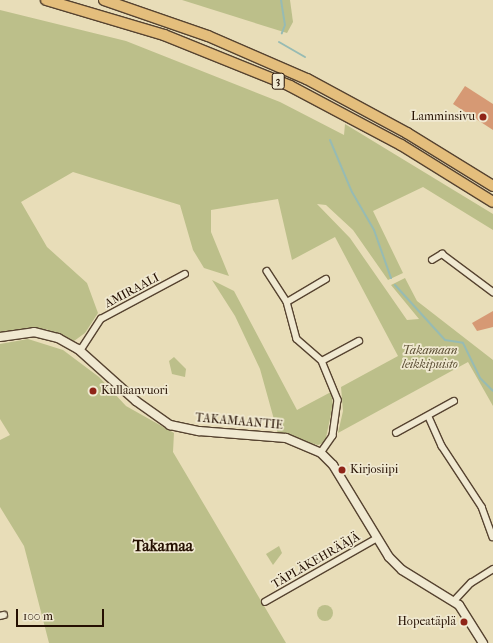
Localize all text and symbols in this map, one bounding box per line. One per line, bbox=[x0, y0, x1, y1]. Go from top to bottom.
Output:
road number: 3 bbox=[271, 72, 285, 90]
place label: Lamminsivu bbox=[411, 110, 475, 124]
marker: Lamminsivu bbox=[478, 112, 488, 122]
street label: AMIRAALI bbox=[102, 271, 162, 311]
park label: Takamaan leikkipuisto bbox=[402, 344, 458, 372]
place label: Kullaanvuori bbox=[101, 384, 168, 398]
marker: Kullaanvuori bbox=[88, 386, 98, 396]
street label: TAKAMAANTIE bbox=[195, 411, 283, 433]
place label: Kirjosiipi bbox=[350, 463, 398, 477]
marker: Kirjosiipi bbox=[337, 465, 347, 475]
street label: TÄPLÄKEHRÄÄJÄ bbox=[269, 530, 363, 592]
district label: Takamaa bbox=[133, 536, 193, 556]
scale bar bbox=[18, 601, 106, 627]
text: 100 m bbox=[23, 609, 53, 623]
place label: Hopeatäplä bbox=[397, 615, 456, 629]
marker: Hopeatäplä bbox=[459, 617, 469, 627]

